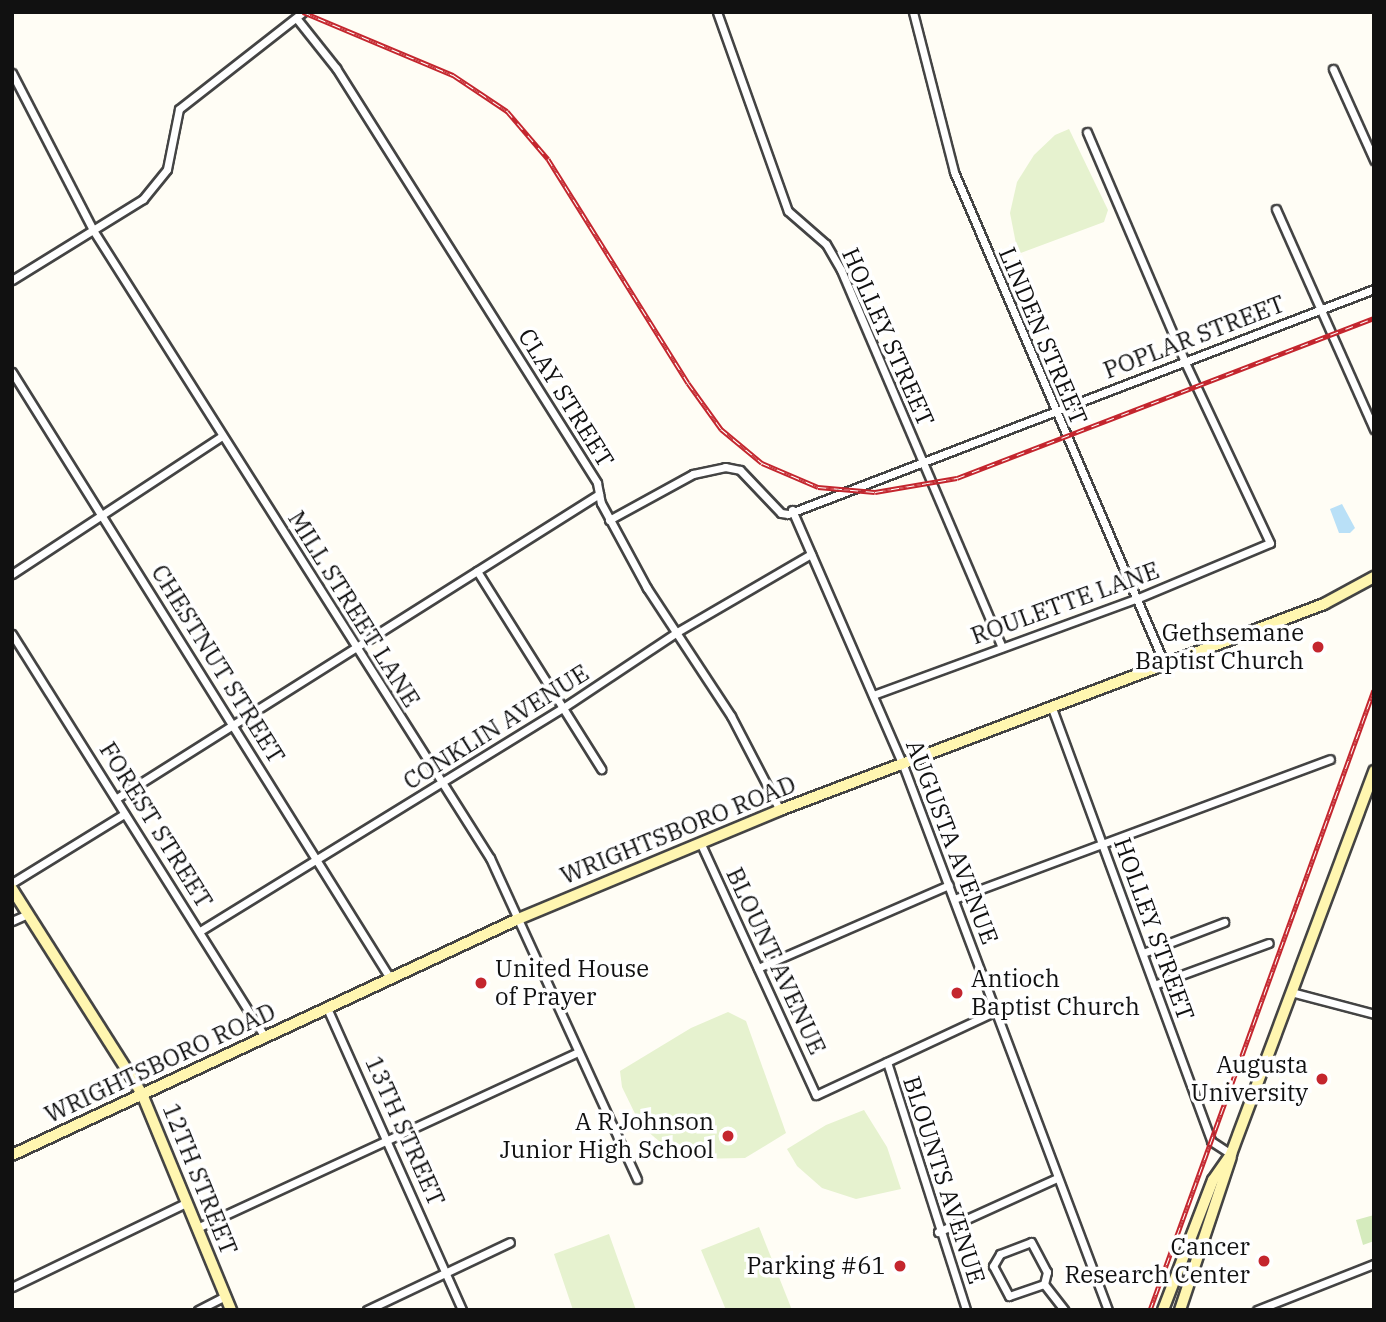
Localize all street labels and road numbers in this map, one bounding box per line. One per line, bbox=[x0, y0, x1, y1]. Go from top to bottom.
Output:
street label: HOLLEY STREET bbox=[836, 243, 940, 431]
street label: LINDEN STREET bbox=[993, 243, 1093, 429]
street label: POPLAR STREET bbox=[1099, 289, 1289, 385]
street label: CLAY STREET bbox=[512, 323, 620, 473]
street label: MILL STREET LANE bbox=[282, 506, 426, 712]
street label: ROULETTE LANE bbox=[967, 556, 1163, 650]
street label: CHESTNUT STREET bbox=[145, 559, 291, 769]
street label: CONKLIN AVENUE bbox=[398, 658, 594, 796]
street label: AUGUSTA AVENUE bbox=[900, 736, 1004, 948]
street label: FOREST STREET bbox=[93, 737, 219, 913]
street label: WRIGHTSBORO ROAD bbox=[556, 770, 800, 890]
street label: HOLLEY STREET bbox=[1108, 834, 1200, 1024]
street label: BLOUNT AVENUE bbox=[720, 863, 832, 1059]
street label: WRIGHTSBORO ROAD bbox=[40, 997, 280, 1129]
street label: 13TH STREET bbox=[359, 1052, 451, 1210]
street label: BLOUNTS AVENUE bbox=[897, 1072, 991, 1288]
street label: 12TH STREET bbox=[157, 1099, 243, 1259]

